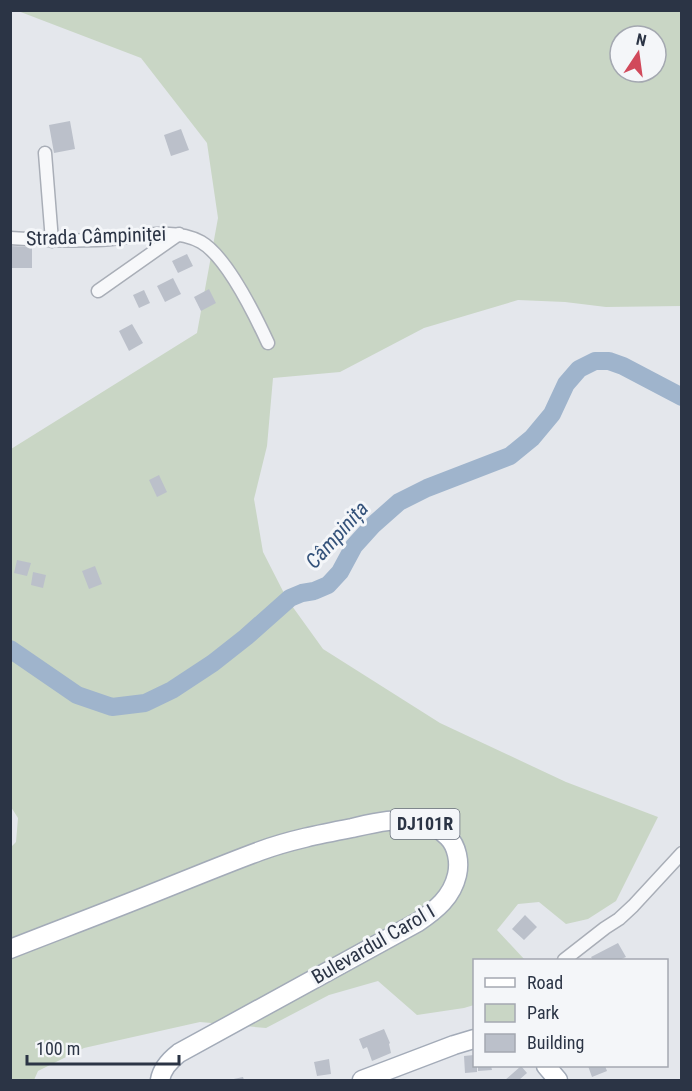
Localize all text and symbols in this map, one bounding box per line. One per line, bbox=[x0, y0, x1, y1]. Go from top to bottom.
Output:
north arrow bbox=[608, 24, 668, 84]
text: N bbox=[634, 30, 648, 50]
street label: Strada Câmpiniței bbox=[25, 222, 167, 251]
water label: Câmpinița bbox=[301, 497, 373, 573]
road number: DJ101R bbox=[390, 809, 460, 839]
street label: Bulevardul Carol I bbox=[307, 899, 439, 989]
legend bbox=[473, 959, 668, 1067]
text: Road bbox=[527, 972, 563, 993]
text: Park bbox=[527, 1002, 559, 1023]
scale bar bbox=[27, 1028, 178, 1066]
text: Building bbox=[527, 1032, 584, 1053]
text: 100 m bbox=[36, 1038, 80, 1059]

